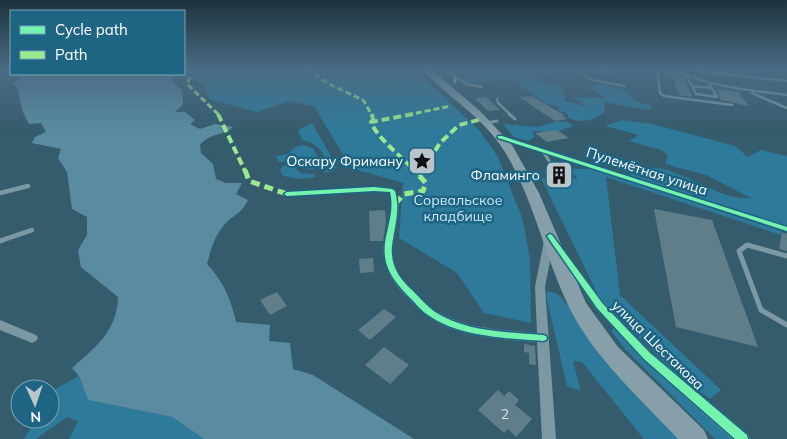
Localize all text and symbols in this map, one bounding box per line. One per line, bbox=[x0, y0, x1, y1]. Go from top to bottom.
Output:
legend bbox=[10, 10, 185, 75]
text: Cycle path bbox=[55, 20, 128, 39]
text: Path bbox=[55, 45, 87, 64]
street label: Пулемётная улица bbox=[584, 143, 710, 199]
place icon: Оскару Фриману bbox=[407, 146, 437, 176]
place label: Оскару Фриману bbox=[286, 152, 403, 170]
building icon: Фламинго bbox=[544, 160, 574, 190]
place label: Фламинго bbox=[471, 166, 540, 184]
park label: Сорвальское кладбище bbox=[414, 191, 503, 225]
street label: улица Шестакова bbox=[608, 296, 708, 394]
north arrow bbox=[10, 379, 60, 429]
house number: 2 bbox=[501, 405, 509, 423]
text: N bbox=[30, 408, 41, 426]

